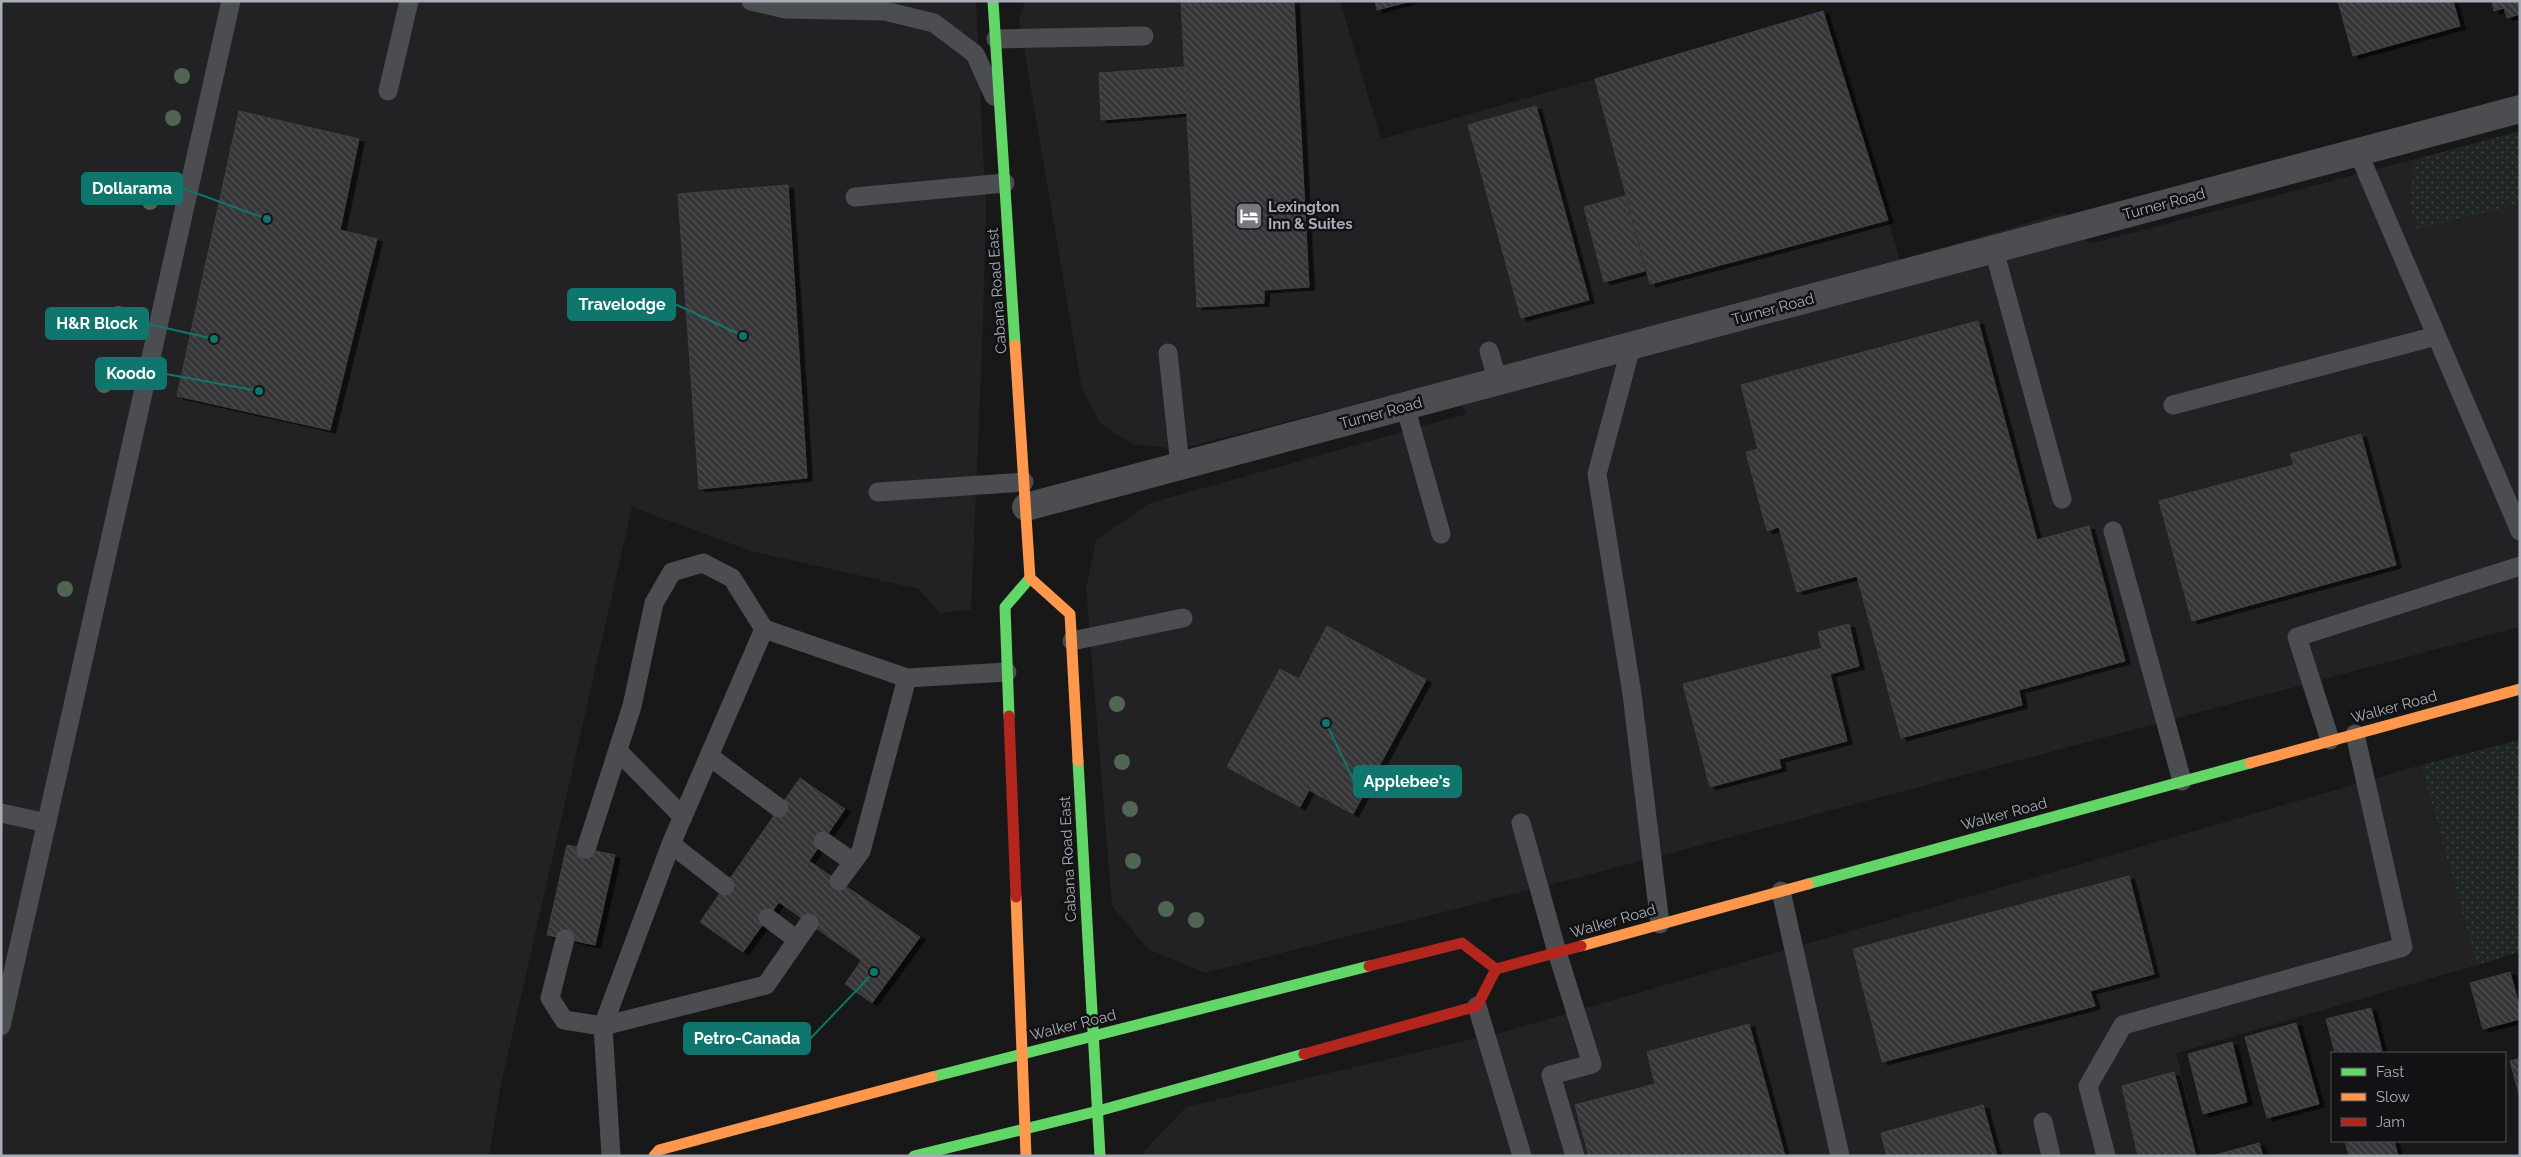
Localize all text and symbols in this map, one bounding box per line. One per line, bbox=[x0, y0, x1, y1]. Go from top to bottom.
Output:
callout: Dollarama bbox=[82, 173, 182, 204]
text: Dollarama bbox=[92, 179, 172, 198]
street label: Turner Road bbox=[2121, 184, 2207, 224]
place label: Lexington Inn & Suites bbox=[1268, 198, 1353, 233]
hotel icon: Lexington Inn & Suites bbox=[1234, 201, 1264, 231]
street label: Cabana Road East bbox=[984, 228, 1010, 354]
callout: Travelodge bbox=[568, 289, 675, 320]
street label: Turner Road bbox=[1730, 289, 1816, 329]
text: Travelodge bbox=[578, 295, 666, 314]
callout: H&R Block bbox=[46, 308, 148, 339]
text: H&R Block bbox=[56, 314, 138, 333]
callout: Koodo bbox=[96, 358, 166, 389]
text: Koodo bbox=[106, 364, 156, 383]
street label: Turner Road bbox=[1338, 393, 1424, 433]
street label: Walker Road bbox=[2349, 687, 2439, 727]
callout: Applebee's bbox=[1354, 766, 1461, 797]
text: Applebee's bbox=[1364, 772, 1450, 791]
street label: Walker Road bbox=[1959, 794, 2049, 834]
street label: Cabana Road East bbox=[1056, 796, 1080, 922]
street label: Walker Road bbox=[1568, 900, 1658, 942]
street label: Walker Road bbox=[1028, 1006, 1118, 1044]
callout: Petro-Canada bbox=[684, 1023, 810, 1054]
text: Petro-Canada bbox=[694, 1029, 800, 1048]
legend bbox=[2331, 1052, 2506, 1142]
text: Fast bbox=[2376, 1063, 2404, 1081]
text: Slow bbox=[2376, 1088, 2410, 1106]
text: Jam bbox=[2376, 1113, 2405, 1131]

